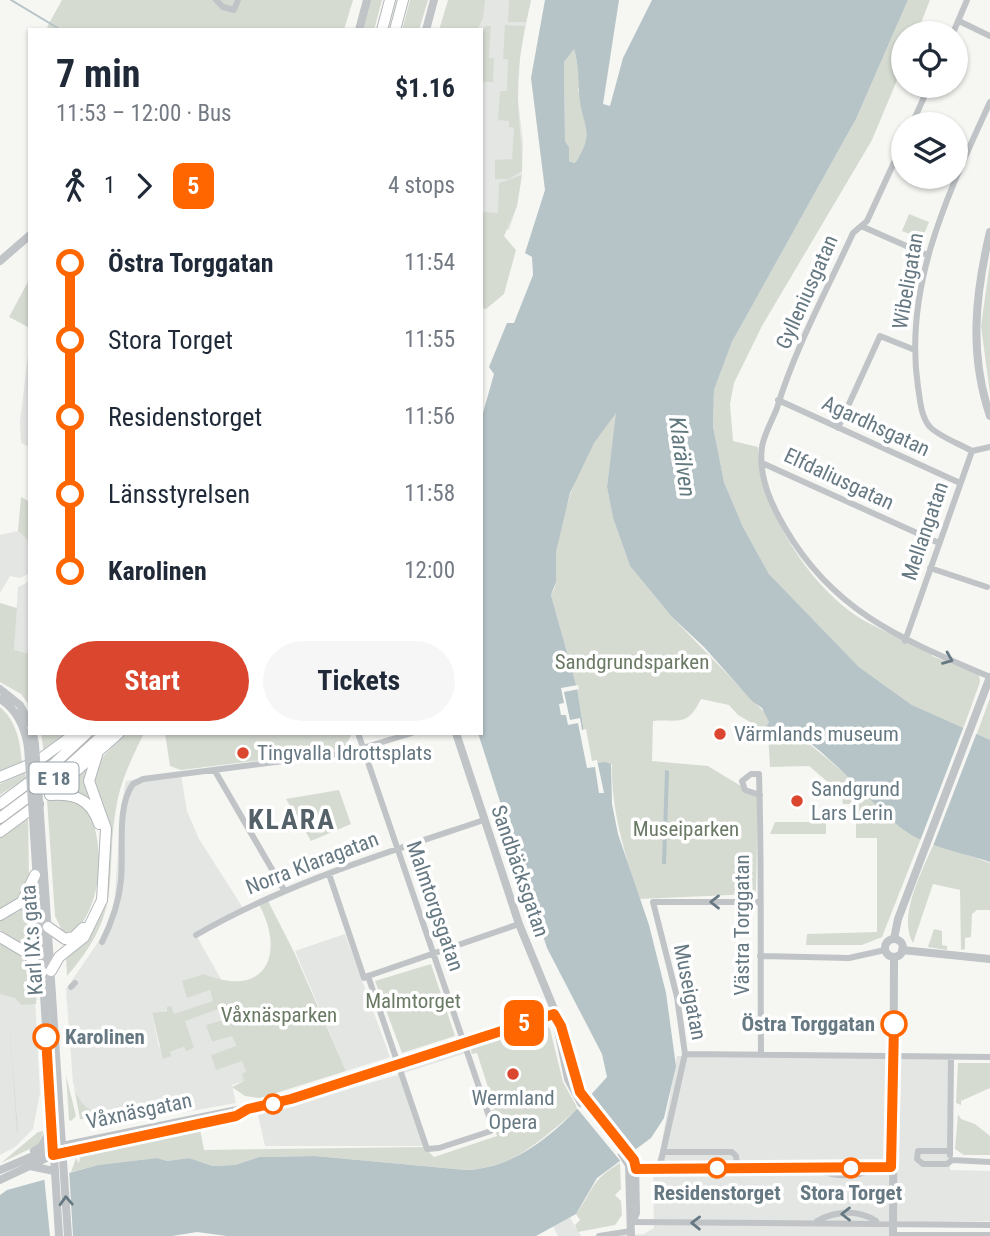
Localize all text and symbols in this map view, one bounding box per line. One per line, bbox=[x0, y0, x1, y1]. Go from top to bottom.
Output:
map controls bbox=[891, 21, 968, 189]
button: locate bbox=[891, 21, 968, 98]
text: 7 min bbox=[56, 52, 140, 96]
text: $1.16 bbox=[395, 73, 455, 103]
text: 11:53 – 12:00 · Bus bbox=[56, 100, 232, 127]
button: layers bbox=[891, 112, 968, 189]
icon: walk bbox=[56, 167, 94, 205]
icon: forward bbox=[125, 167, 163, 205]
text: 1 bbox=[104, 172, 115, 199]
text: 5 bbox=[187, 172, 200, 200]
text: 4 stops bbox=[388, 172, 455, 199]
street label: Gylleniusgatan bbox=[771, 231, 843, 353]
street label: Wibeligatan bbox=[888, 231, 928, 331]
text: Östra Torggatan bbox=[108, 248, 273, 278]
text: 11:54 bbox=[404, 249, 455, 276]
text: Stora Torget bbox=[108, 325, 233, 355]
text: 11:55 bbox=[404, 326, 455, 353]
street label: Agardhsgatan bbox=[818, 391, 934, 461]
text: Residenstorget bbox=[108, 402, 262, 432]
text: 11:56 bbox=[404, 403, 455, 430]
water label: Klarälven bbox=[663, 415, 701, 499]
street label: Elfdaliusgatan bbox=[780, 443, 898, 515]
text: Länsstyrelsen bbox=[108, 479, 250, 509]
street label: Mellangatan bbox=[897, 479, 953, 583]
text: 11:58 bbox=[404, 480, 455, 507]
text: Karolinen bbox=[108, 556, 207, 586]
text: 12:00 bbox=[404, 557, 455, 584]
button: Start bbox=[56, 641, 249, 721]
button: Tickets bbox=[263, 641, 455, 721]
park label: Sandgrundsparken bbox=[555, 650, 709, 674]
one-way arrow bbox=[941, 650, 953, 664]
place label: Värmlands museum bbox=[734, 722, 899, 746]
marker: Värmlands museum bbox=[712, 726, 728, 742]
place label: Tingvalla Idrottsplats bbox=[257, 741, 432, 765]
marker: Tingvalla Idrottsplats bbox=[235, 745, 251, 761]
road number: E 18 bbox=[30, 762, 78, 793]
place label: Sandgrund Lars Lerin bbox=[811, 777, 900, 825]
marker: Sandgrund Lars Lerin bbox=[789, 793, 805, 809]
street label: Sandbäcksgatan bbox=[486, 802, 554, 940]
district label: KLARA bbox=[248, 803, 336, 836]
park label: Museiparken bbox=[633, 817, 739, 841]
street label: Norra Klaragatan bbox=[242, 827, 382, 899]
street label: Malmtorgsgatan bbox=[401, 838, 469, 974]
street label: Västra Torggatan bbox=[730, 854, 754, 996]
street label: Karl IX:s gata bbox=[16, 884, 48, 996]
one-way arrow bbox=[709, 894, 719, 910]
street label: Museigatan bbox=[669, 942, 711, 1042]
park label: Malmtorget bbox=[365, 989, 461, 1013]
line badge: 5 bbox=[501, 1000, 547, 1046]
park label: Våxnäsparken bbox=[221, 1003, 337, 1027]
text: 5 bbox=[518, 1009, 530, 1037]
marker: Östra Torggatan bbox=[881, 1011, 907, 1037]
place label: Östra Torggatan bbox=[741, 1012, 875, 1036]
marker: Karolinen bbox=[33, 1024, 59, 1050]
place label: Karolinen bbox=[65, 1025, 145, 1049]
marker: Wermland Opera bbox=[505, 1066, 521, 1082]
place label: Wermland Opera bbox=[471, 1086, 555, 1134]
street label: Våxnäsgatan bbox=[84, 1088, 194, 1134]
unlabelled marker bbox=[263, 1094, 283, 1114]
marker: Residenstorget bbox=[707, 1158, 727, 1178]
marker: Stora Torget bbox=[841, 1158, 861, 1178]
place label: Residenstorget bbox=[653, 1181, 781, 1205]
place label: Stora Torget bbox=[800, 1181, 902, 1205]
one-way arrow bbox=[59, 1195, 74, 1206]
one-way arrow bbox=[840, 1206, 851, 1222]
one-way arrow bbox=[690, 1215, 701, 1230]

